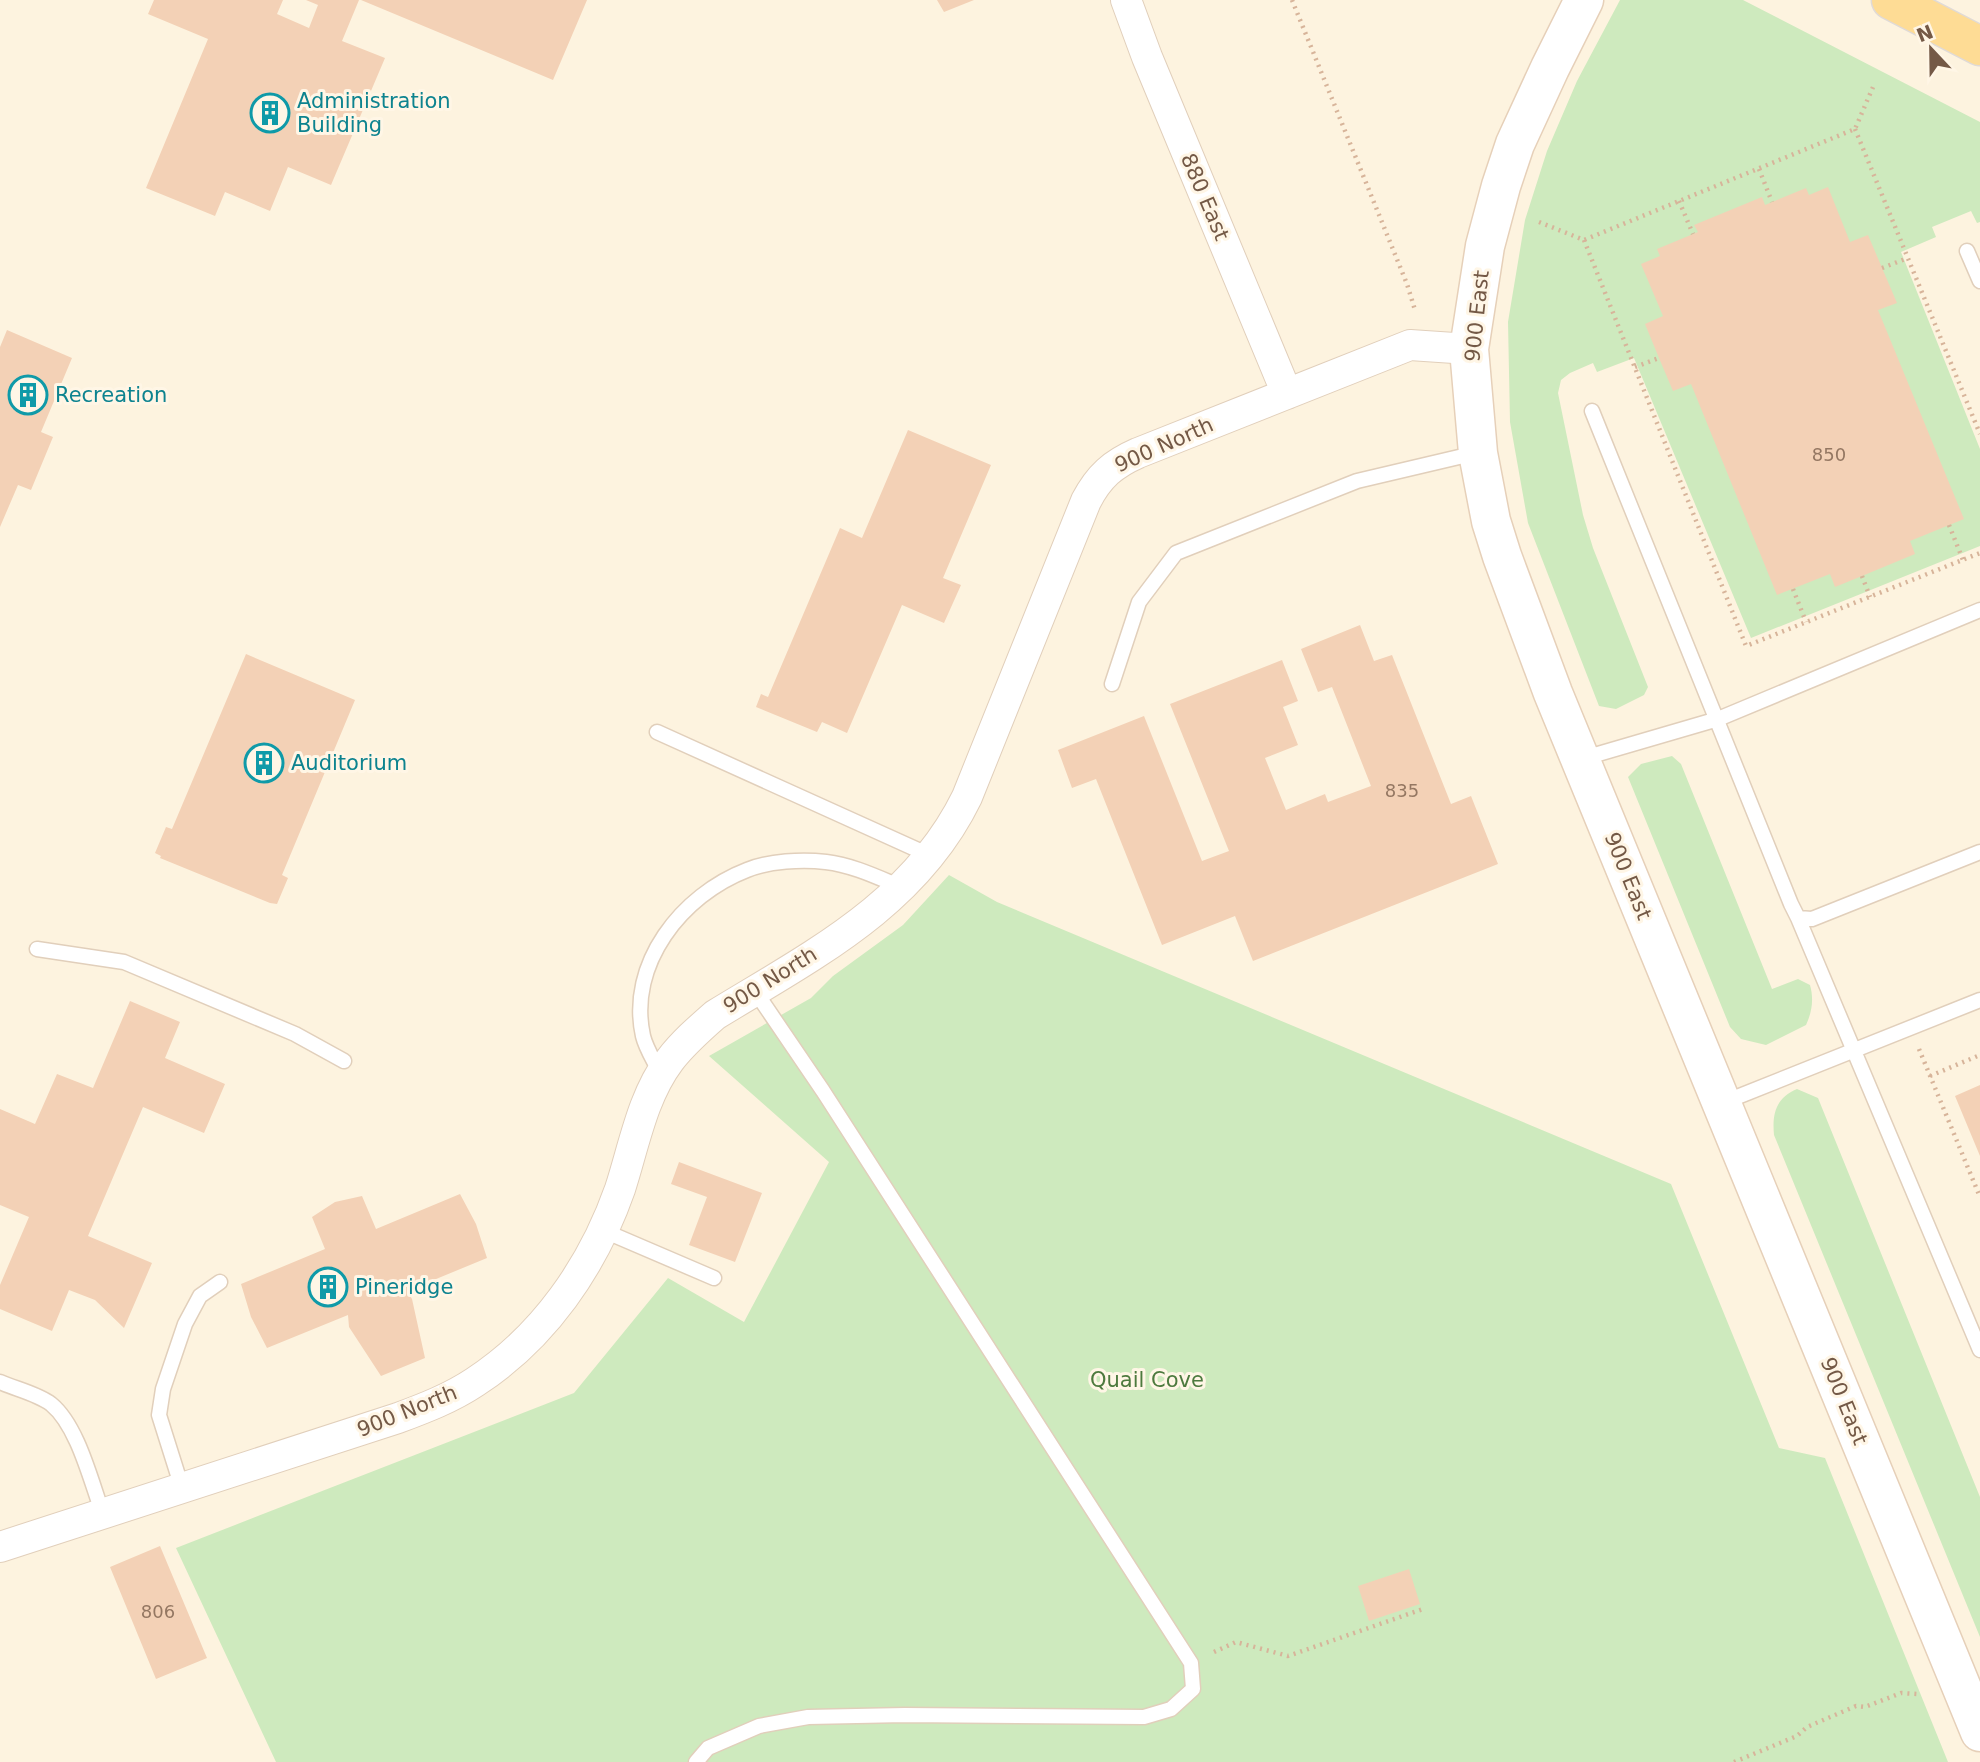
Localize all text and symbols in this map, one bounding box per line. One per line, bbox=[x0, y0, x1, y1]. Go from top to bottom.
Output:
north arrow bbox=[1896, 14, 1966, 84]
text: N bbox=[1913, 20, 1936, 46]
place label: Administration Building bbox=[297, 89, 451, 137]
building icon: Administration Building bbox=[249, 92, 291, 134]
street label: 880 East bbox=[1176, 150, 1234, 244]
street label: 900 East bbox=[1460, 269, 1494, 363]
building icon: Recreation bbox=[7, 374, 49, 416]
place label: Recreation bbox=[55, 383, 167, 407]
street label: 900 North bbox=[1111, 413, 1217, 477]
house number: 850 bbox=[1812, 444, 1846, 465]
building icon: Auditorium bbox=[243, 742, 285, 784]
place label: Auditorium bbox=[291, 751, 407, 775]
house number: 835 bbox=[1385, 780, 1419, 801]
street label: 900 East bbox=[1600, 829, 1656, 923]
street label: 900 North bbox=[719, 942, 821, 1018]
building icon: Pineridge bbox=[307, 1266, 349, 1308]
place label: Pineridge bbox=[355, 1275, 453, 1299]
street label: 900 East bbox=[1816, 1354, 1872, 1448]
park label: Quail Cove bbox=[1090, 1368, 1204, 1392]
street label: 900 North bbox=[354, 1380, 460, 1442]
house number: 806 bbox=[141, 1601, 175, 1622]

